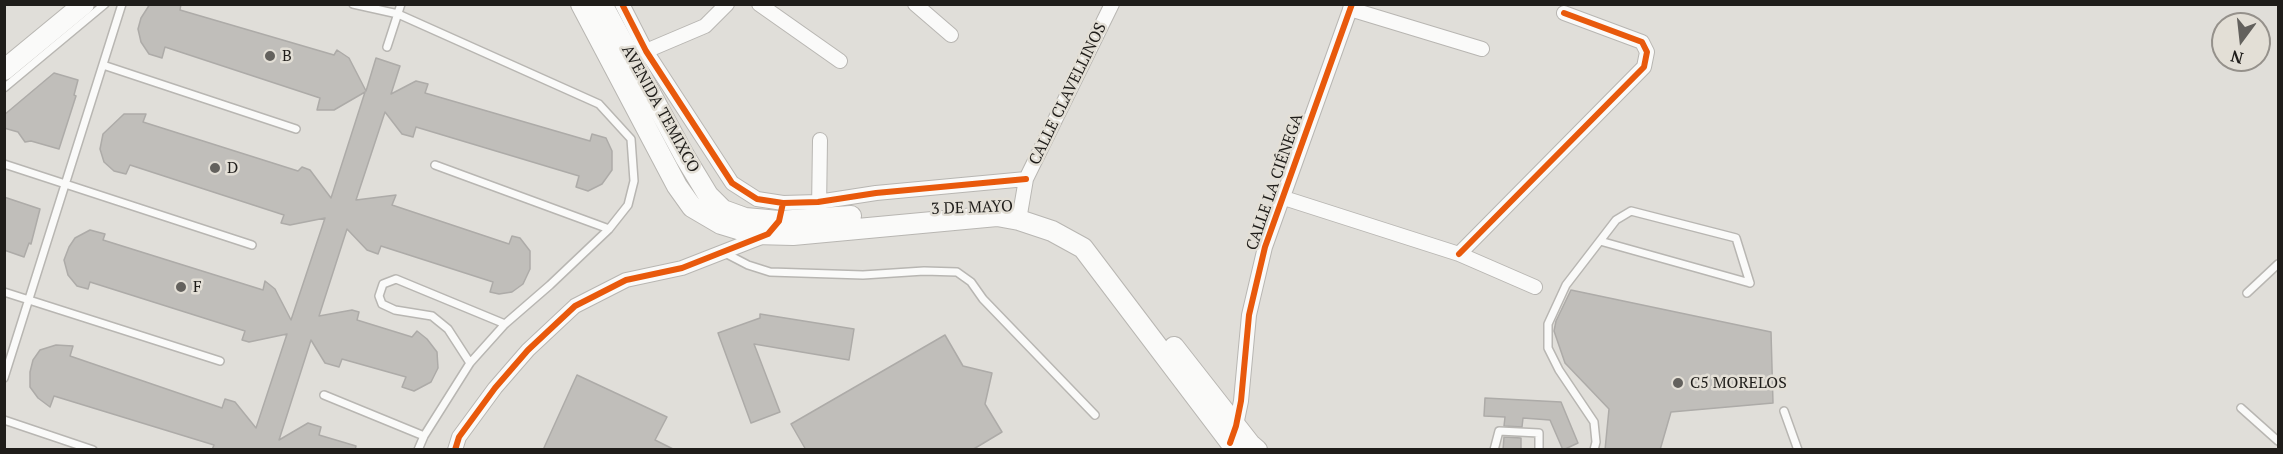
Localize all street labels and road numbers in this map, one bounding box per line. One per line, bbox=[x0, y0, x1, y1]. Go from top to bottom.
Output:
street label: CALLE CLAVELLINOS bbox=[1025, 20, 1111, 168]
street label: AVENIDA TEMIXCO bbox=[617, 42, 703, 176]
street label: CALLE LA CIÉNEGA bbox=[1243, 111, 1307, 253]
street label: 3 DE MAYO bbox=[931, 197, 1013, 219]

